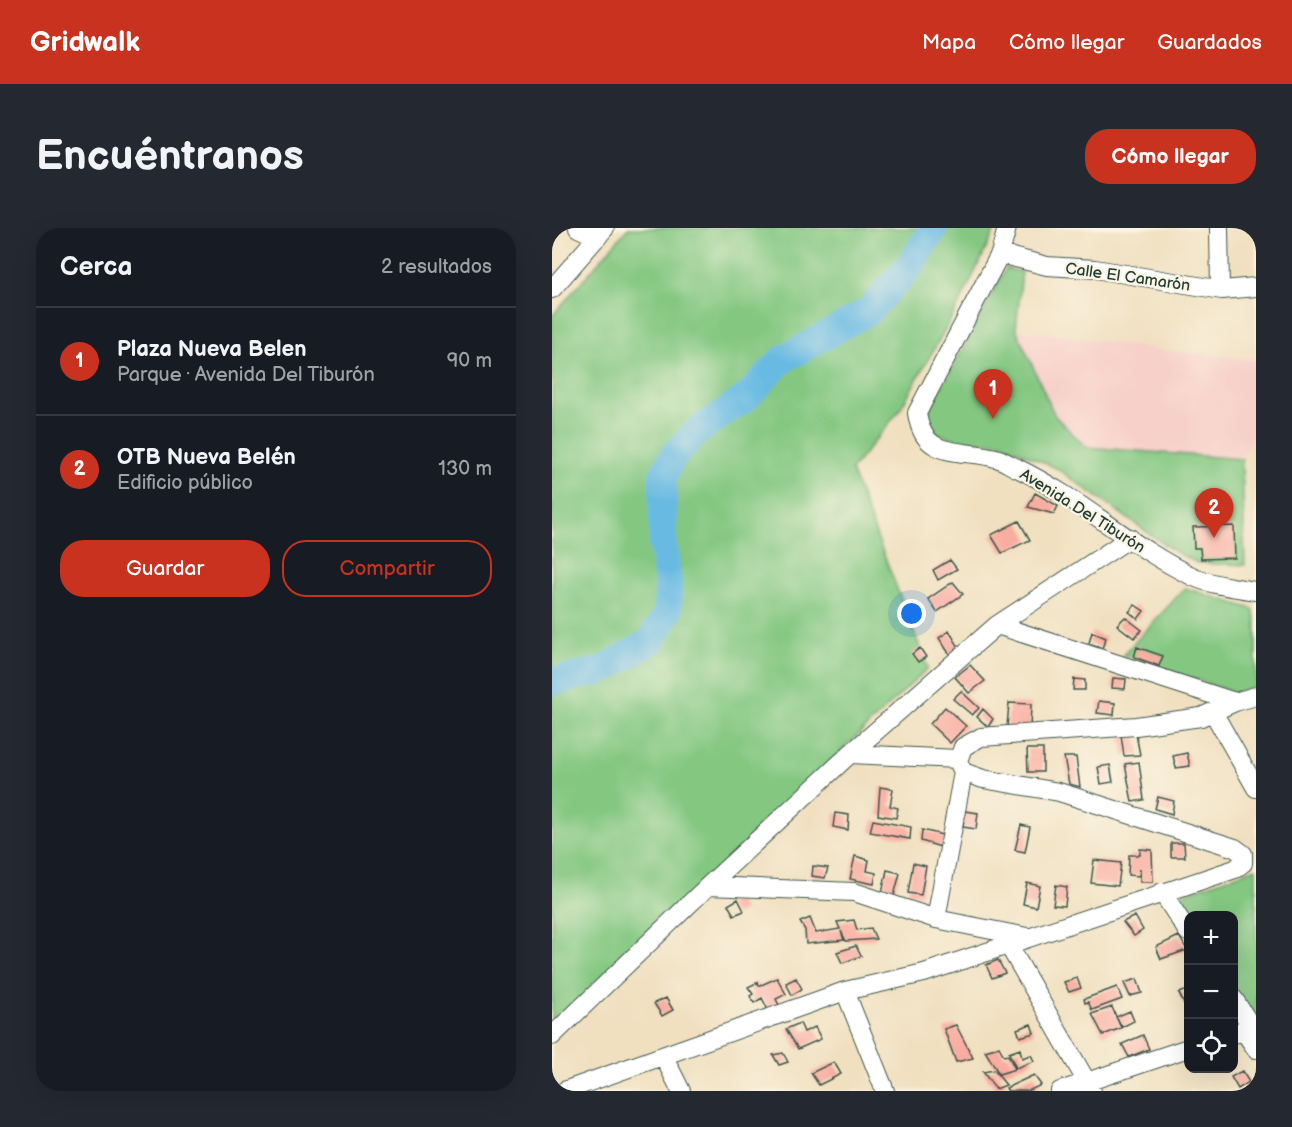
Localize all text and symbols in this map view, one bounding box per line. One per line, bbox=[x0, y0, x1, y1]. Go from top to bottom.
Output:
text: Gridwalk bbox=[30, 26, 140, 59]
text: Mapa bbox=[922, 30, 976, 55]
text: Cómo llegar bbox=[1009, 30, 1124, 55]
text: Guardados bbox=[1157, 30, 1262, 55]
button: Cómo llegar bbox=[1085, 129, 1256, 184]
text: Encuéntranos bbox=[36, 131, 304, 182]
text: Cerca bbox=[60, 252, 132, 283]
text: 2 resultados bbox=[381, 255, 492, 279]
street label: Calle El Camarón bbox=[1064, 259, 1192, 296]
text: Plaza Nueva Belen bbox=[117, 336, 307, 363]
text: 1 bbox=[75, 349, 84, 373]
text: 90 m bbox=[447, 349, 492, 373]
text: Parque · Avenida Del Tiburón bbox=[117, 363, 375, 387]
pin: 1 bbox=[974, 370, 1012, 419]
text: OTB Nueva Belén bbox=[117, 444, 296, 471]
text: 2 bbox=[74, 457, 85, 481]
text: 130 m bbox=[438, 457, 492, 481]
street label: Avenida Del Tiburón bbox=[1016, 465, 1148, 558]
text: Edificio público bbox=[117, 471, 253, 495]
pin: 2 bbox=[1194, 488, 1234, 538]
button: Guardar bbox=[60, 540, 270, 597]
button: Compartir bbox=[282, 540, 492, 597]
your location bbox=[897, 599, 926, 628]
map controls bbox=[1184, 911, 1238, 1073]
button: + bbox=[1184, 911, 1238, 965]
button: − bbox=[1184, 965, 1238, 1019]
button: locate bbox=[1184, 1019, 1238, 1073]

